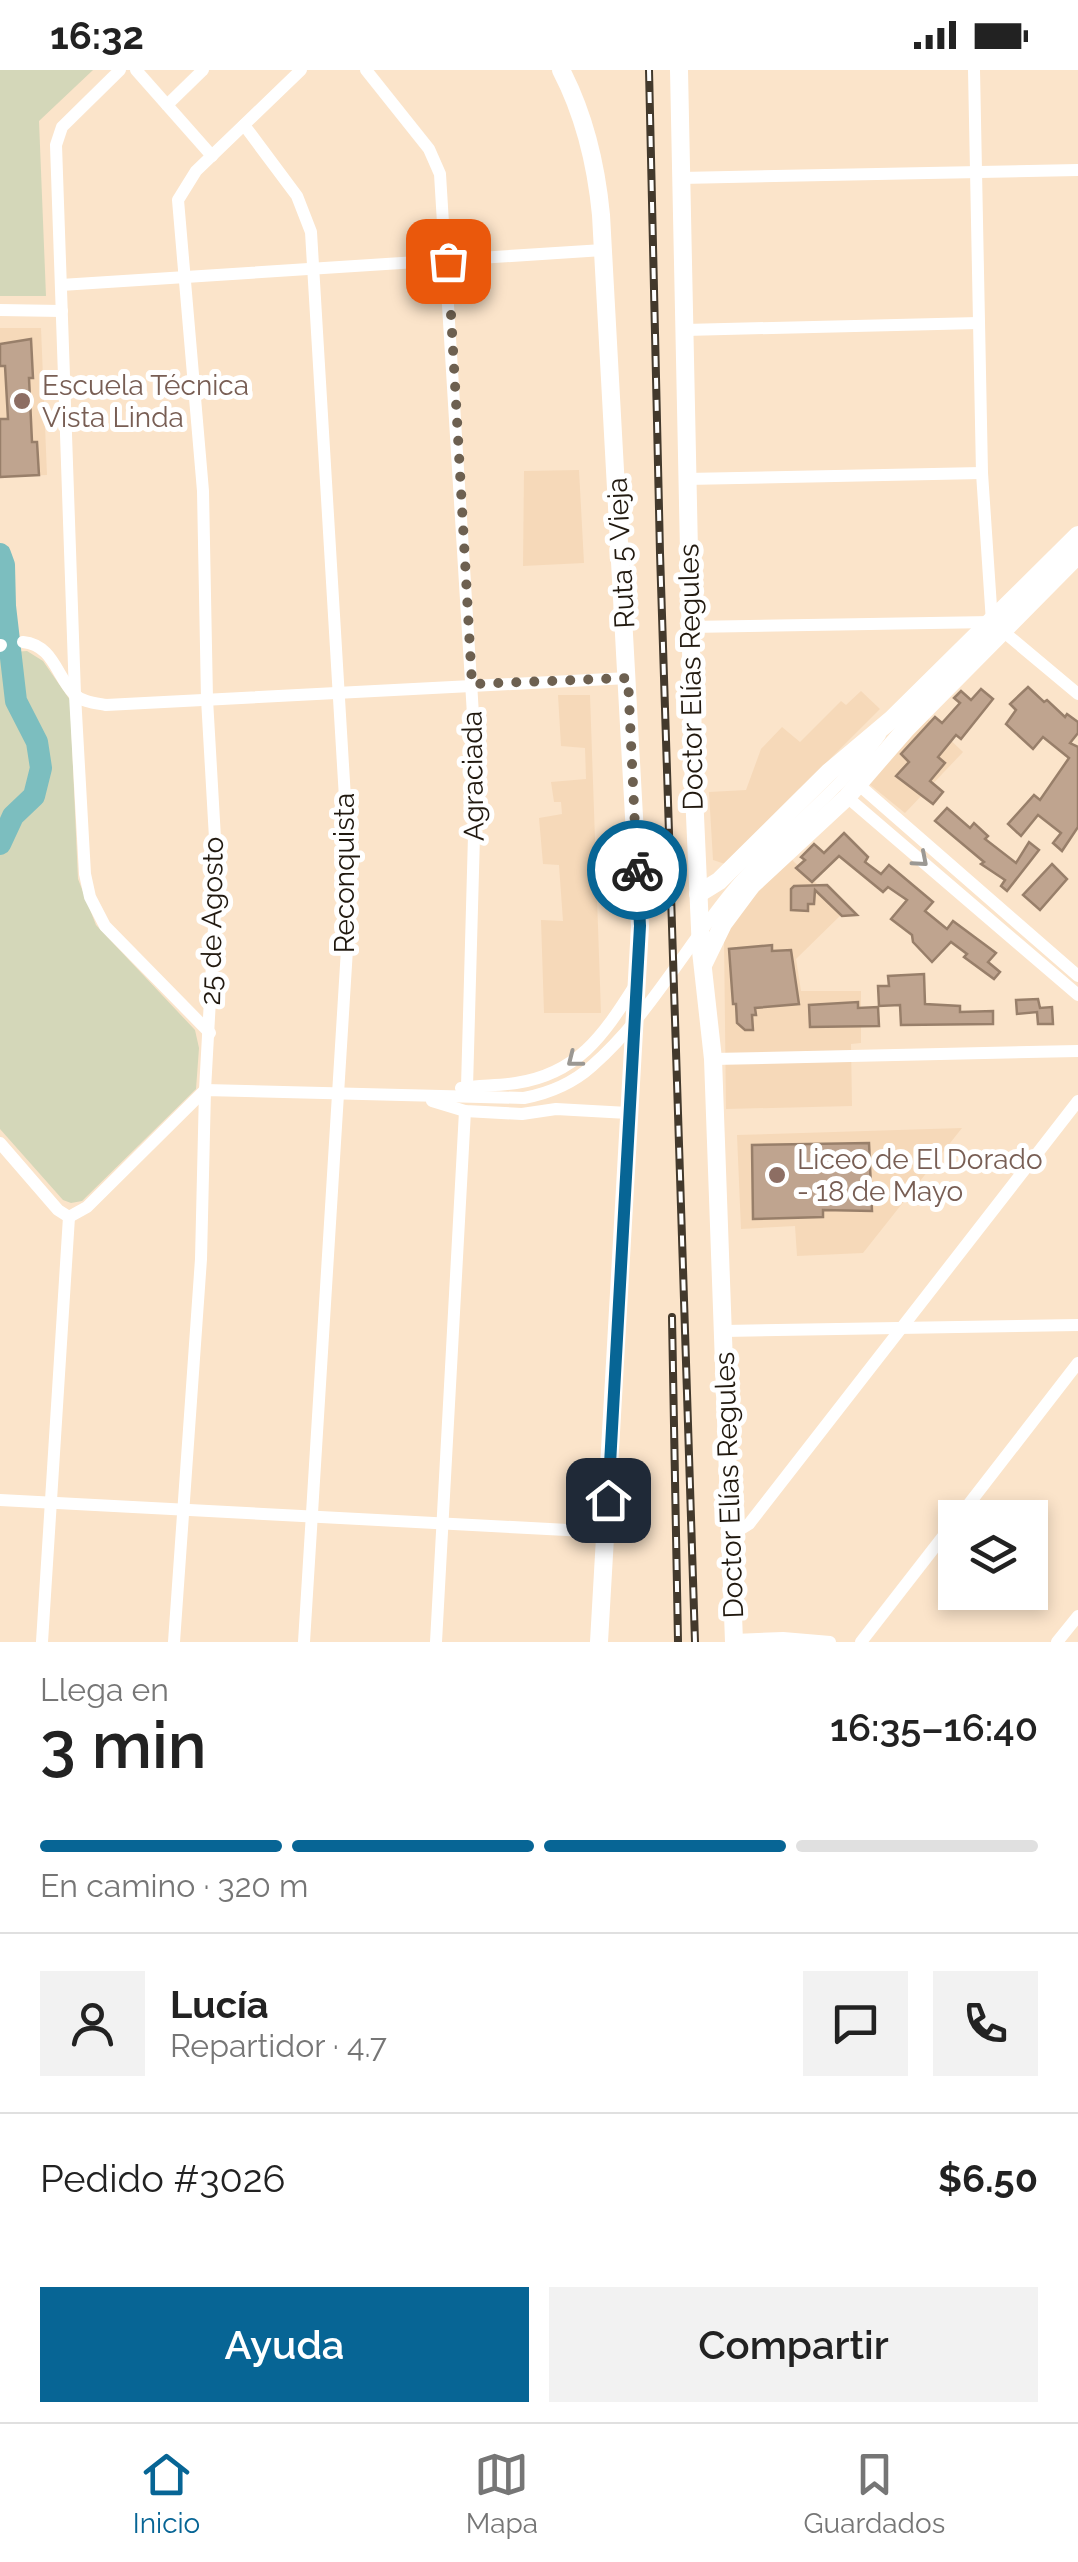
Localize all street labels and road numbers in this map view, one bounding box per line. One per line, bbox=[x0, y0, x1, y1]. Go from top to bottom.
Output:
street label: Ruta 5 Vieja bbox=[601, 477, 641, 629]
street label: Doctor Elías Regules bbox=[672, 543, 710, 811]
street label: Agraciada bbox=[455, 711, 491, 841]
street label: Reconquista bbox=[328, 793, 361, 953]
street label: 25 de Agosto bbox=[194, 836, 230, 1006]
street label: Doctor Elías Regules bbox=[708, 1351, 750, 1619]

